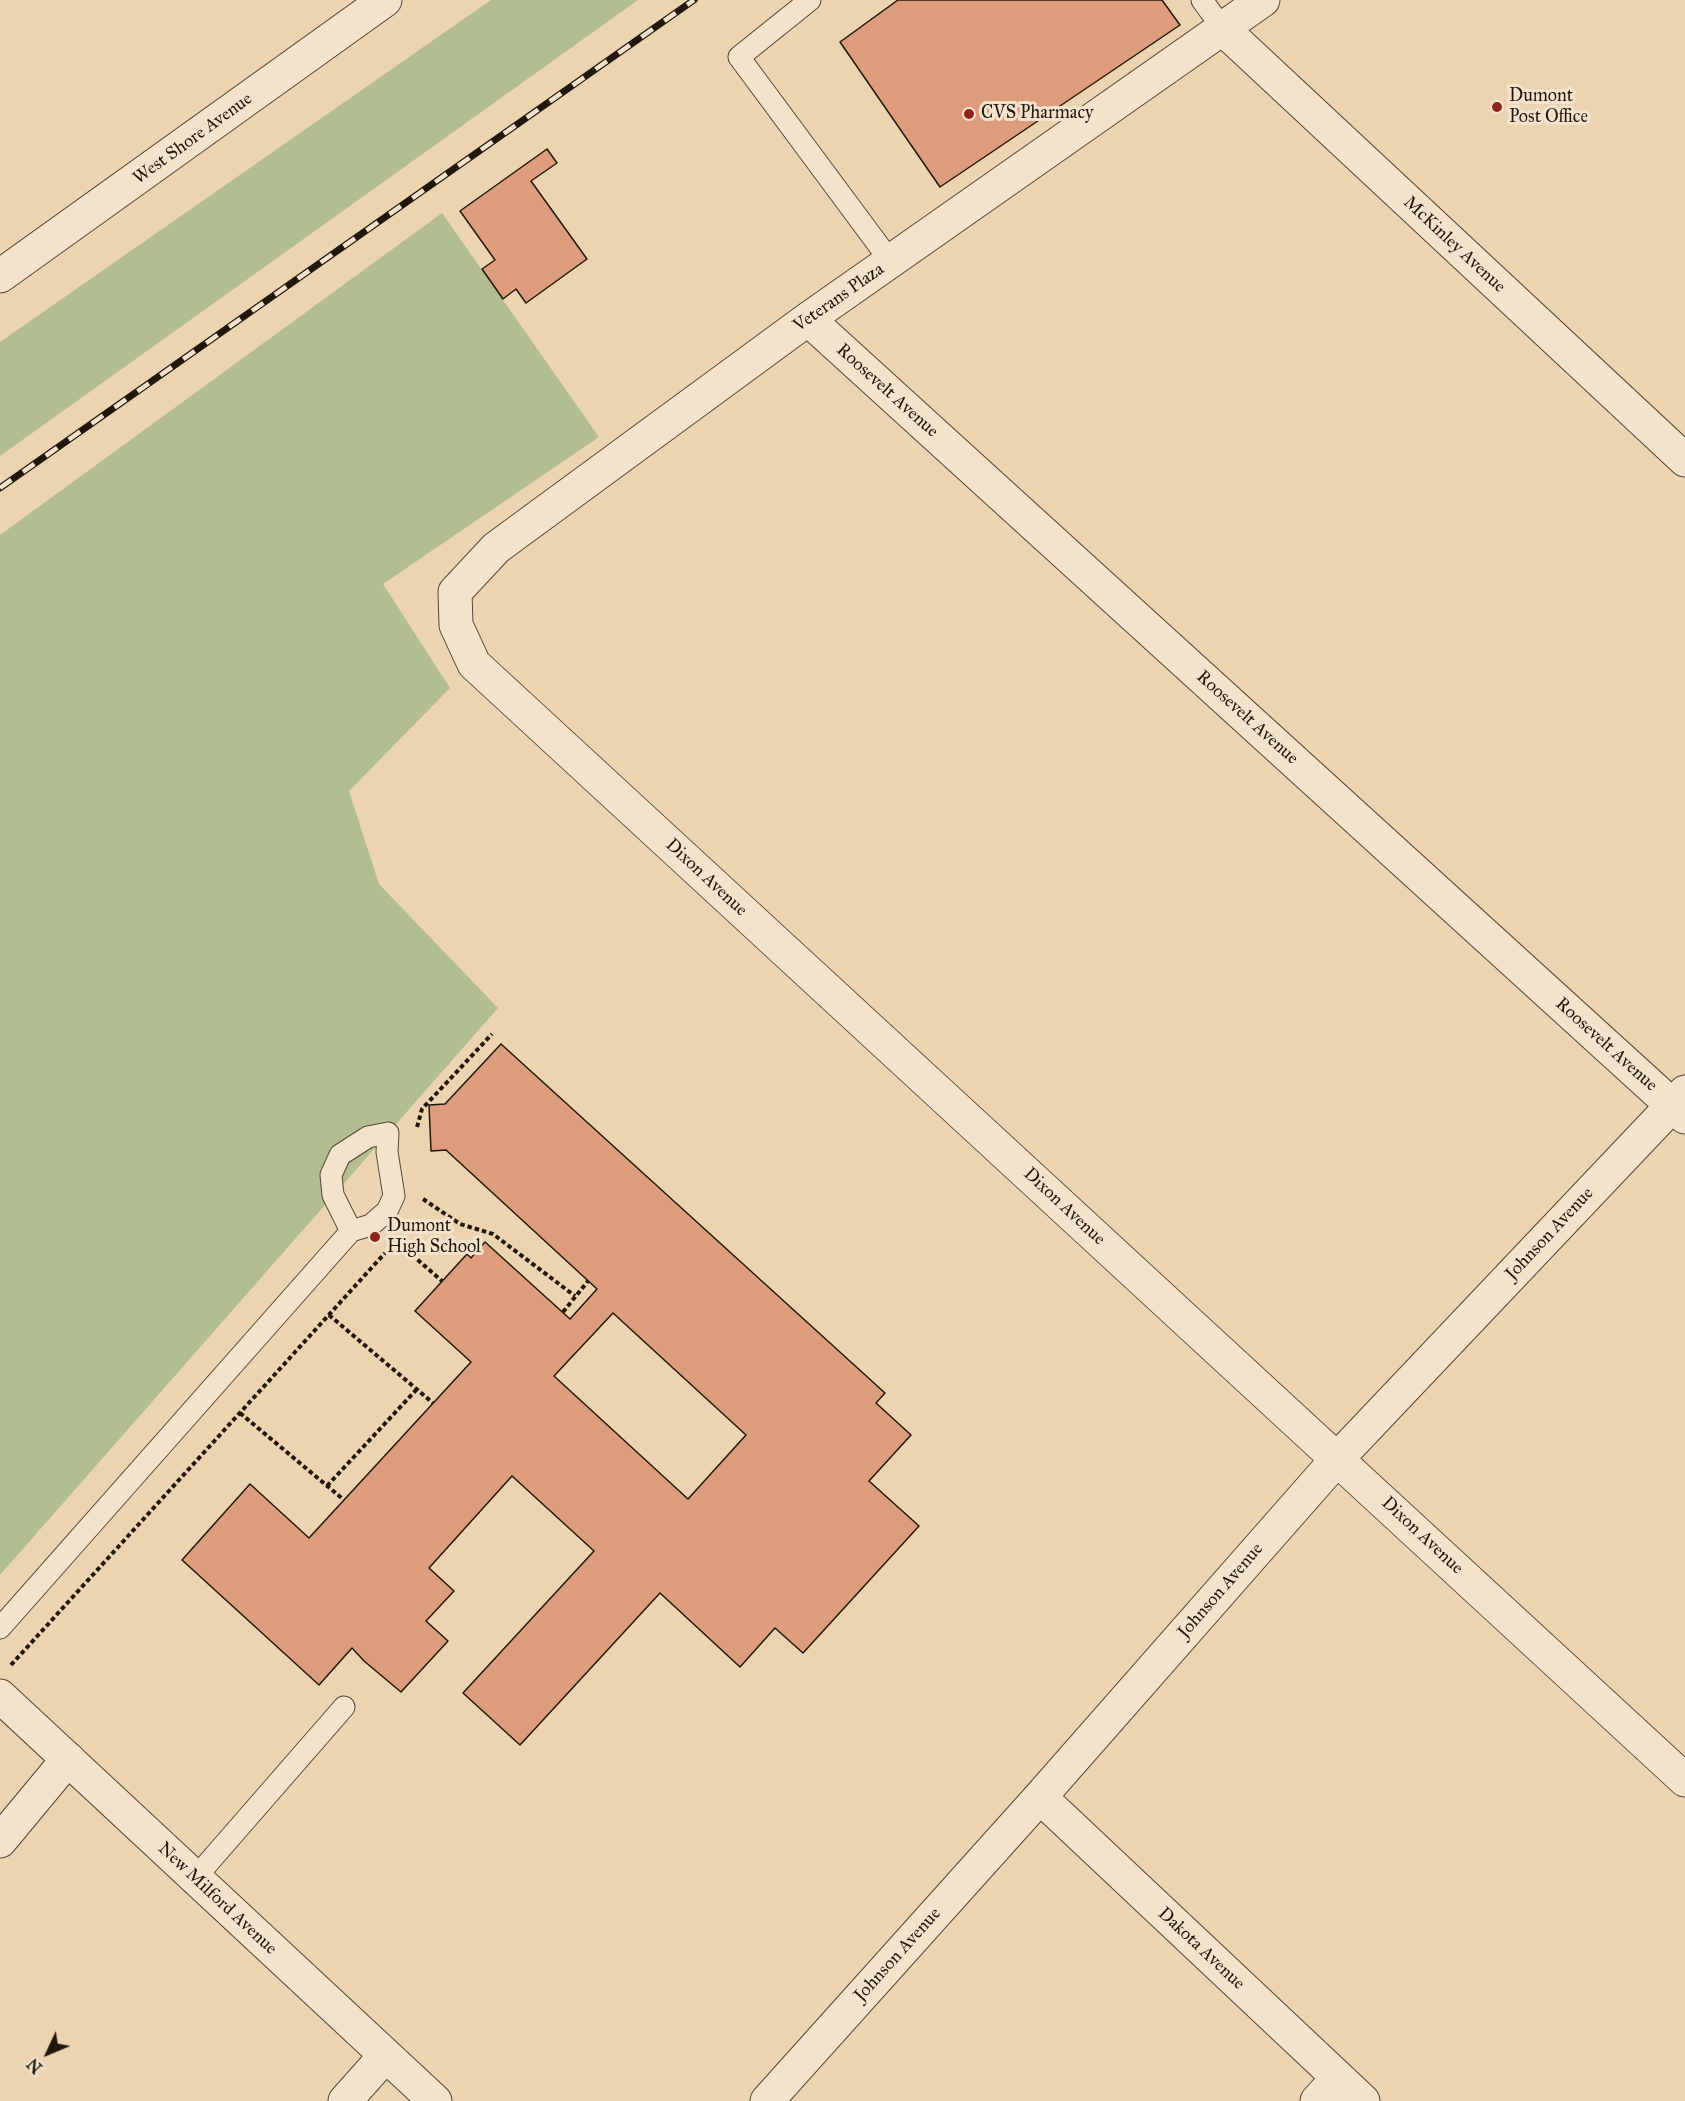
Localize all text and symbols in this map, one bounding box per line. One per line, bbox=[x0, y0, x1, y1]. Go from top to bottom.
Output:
place label: Dumont Post Office bbox=[1509, 86, 1588, 128]
street label: West Shore Avenue bbox=[129, 88, 257, 190]
marker: Dumont Post Office bbox=[1490, 100, 1504, 114]
place label: CVS Pharmacy bbox=[981, 103, 1093, 125]
marker: CVS Pharmacy bbox=[962, 107, 976, 121]
street label: McKinley Avenue bbox=[1398, 192, 1510, 298]
street label: Veterans Plaza bbox=[789, 259, 889, 337]
street label: Roosevelt Avenue bbox=[831, 340, 943, 442]
street label: Roosevelt Avenue bbox=[1191, 667, 1303, 769]
street label: Dixon Avenue bbox=[661, 835, 751, 921]
street label: Roosevelt Avenue bbox=[1550, 994, 1662, 1096]
street label: Dixon Avenue bbox=[1019, 1164, 1109, 1250]
street label: Johnson Avenue bbox=[1501, 1183, 1599, 1285]
place label: Dumont High School bbox=[387, 1216, 481, 1258]
marker: Dumont High School bbox=[368, 1230, 382, 1244]
street label: Dixon Avenue bbox=[1377, 1493, 1467, 1579]
street label: Johnson Avenue bbox=[1174, 1539, 1268, 1643]
street label: New Milford Avenue bbox=[153, 1838, 281, 1960]
street label: Johnson Avenue bbox=[850, 1903, 946, 2007]
street label: Dakota Avenue bbox=[1153, 1903, 1249, 1995]
north arrow bbox=[18, 2023, 78, 2083]
text: N bbox=[23, 2054, 46, 2077]

